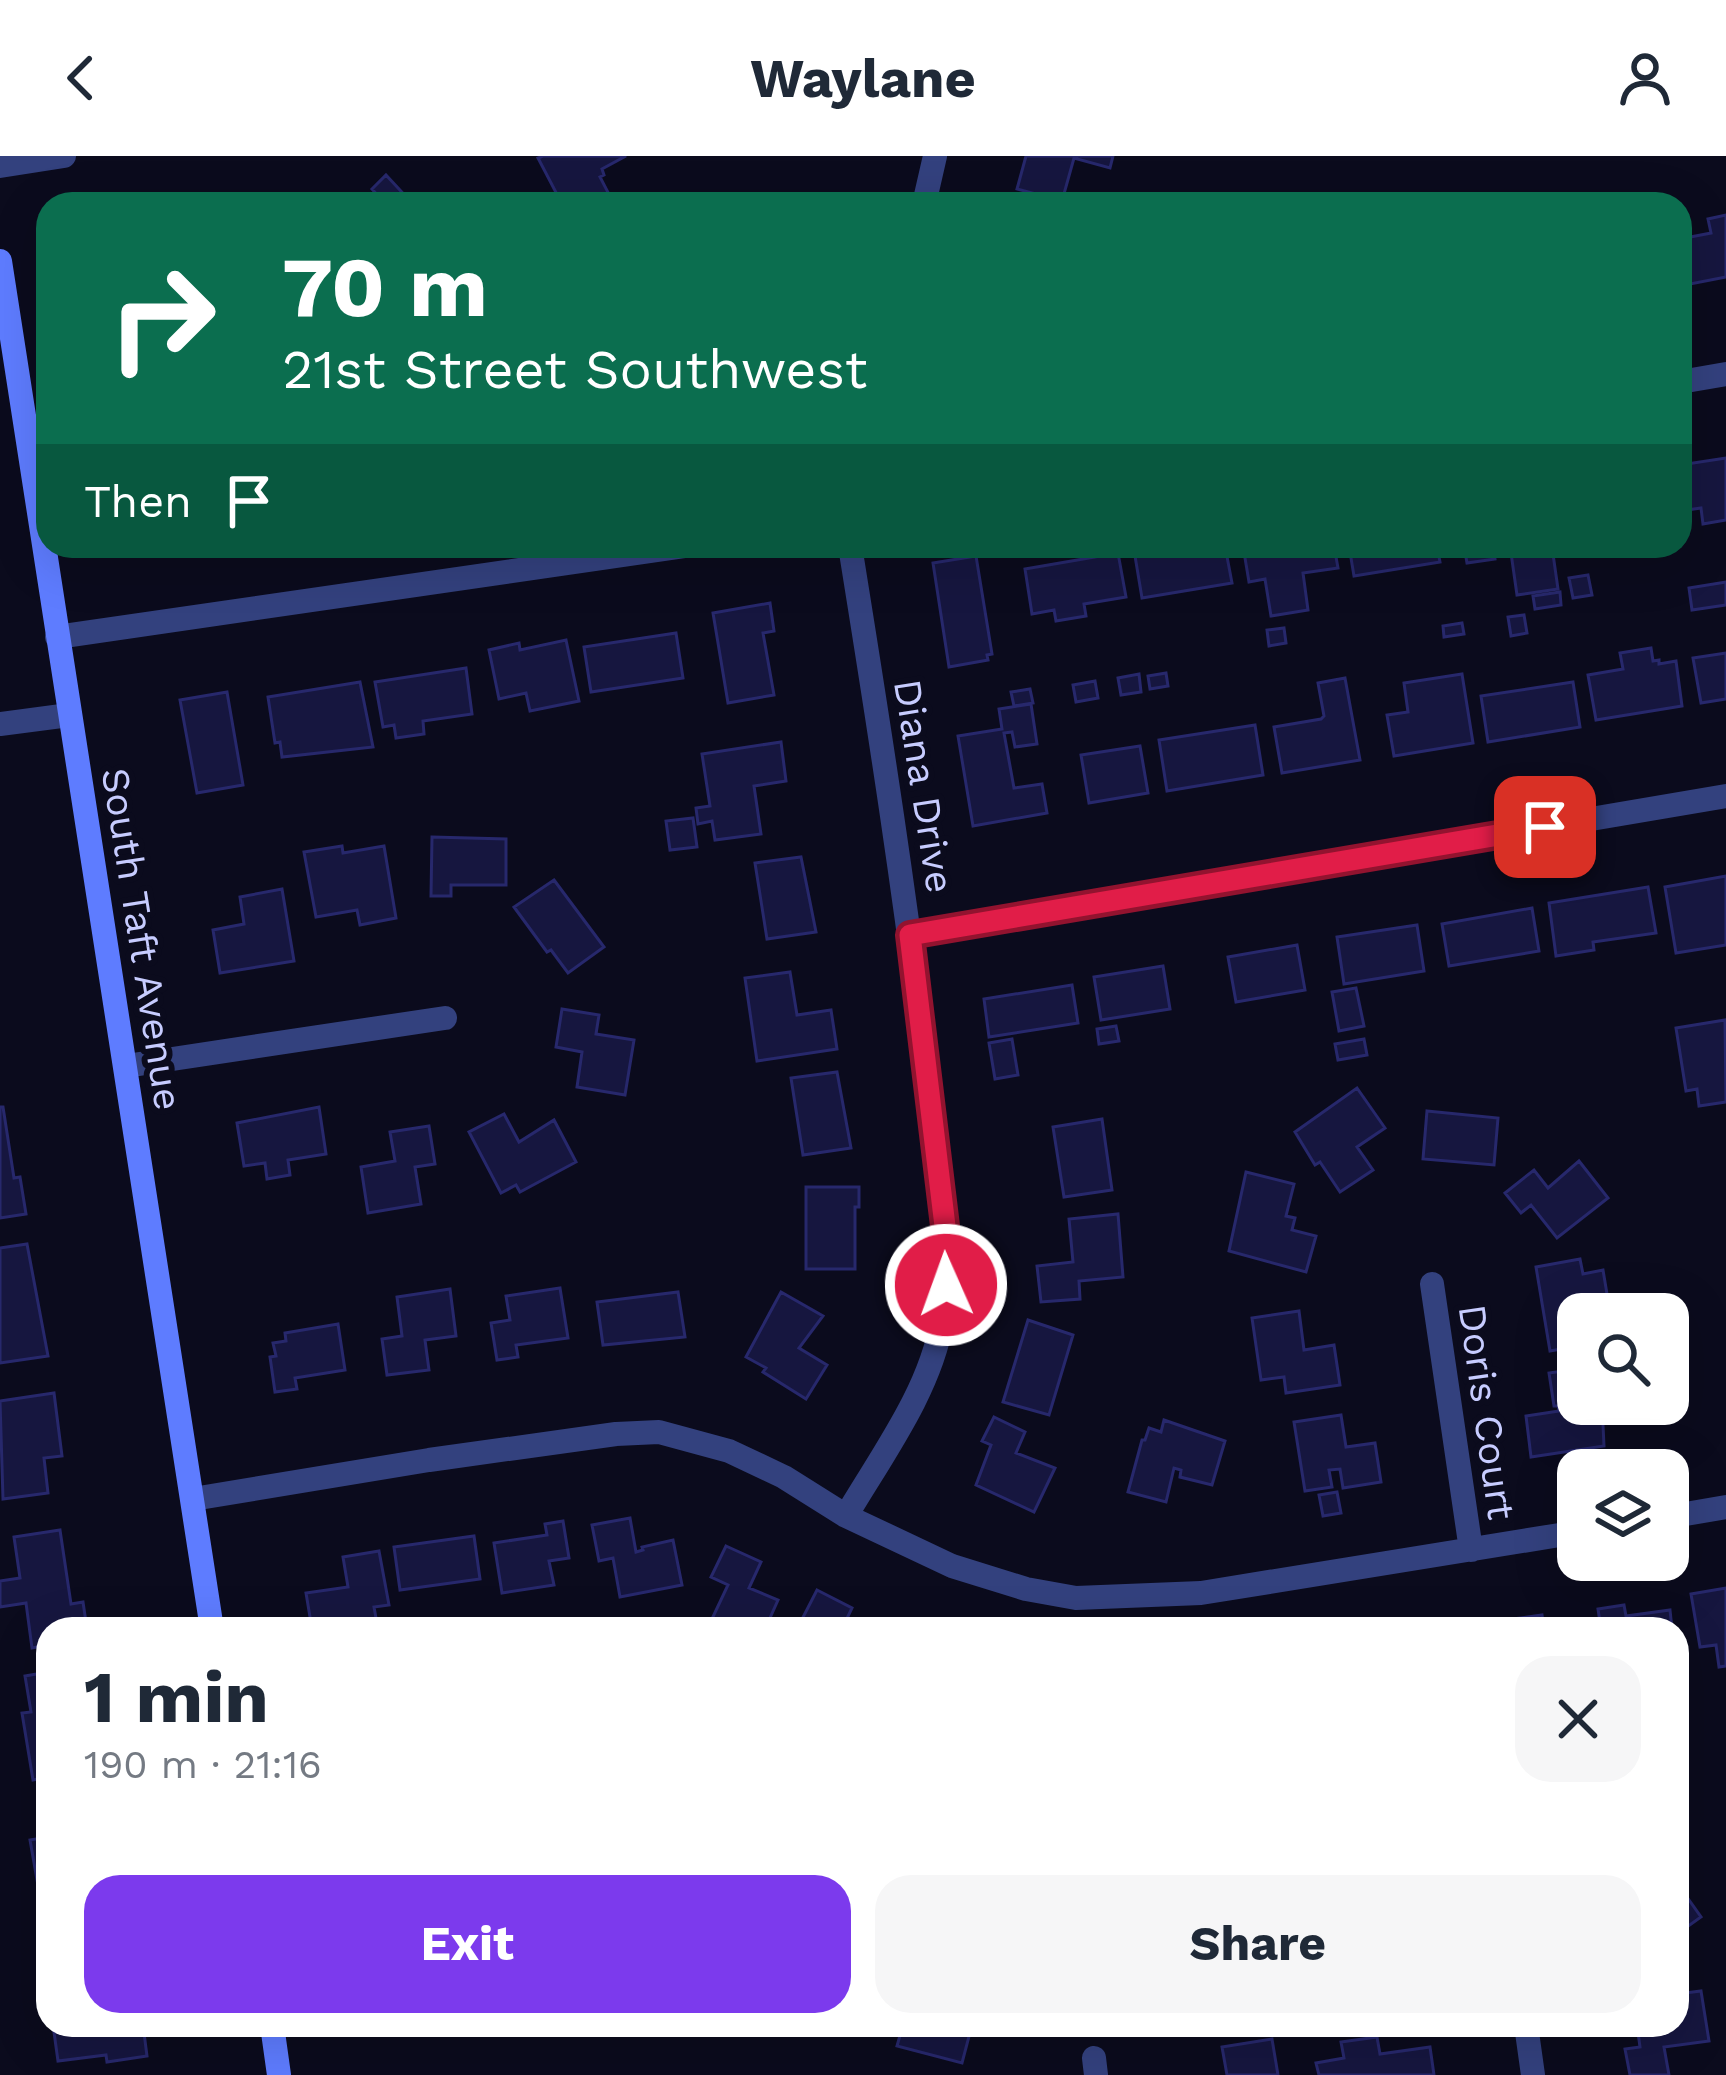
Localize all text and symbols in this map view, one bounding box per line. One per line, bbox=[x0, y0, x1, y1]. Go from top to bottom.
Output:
icon: back bbox=[48, 45, 114, 111]
icon: person bbox=[1612, 45, 1678, 111]
text: Waylane bbox=[750, 47, 976, 110]
text: 70 m bbox=[282, 238, 488, 336]
icon: right bbox=[84, 240, 240, 396]
text: 21st Street Southwest bbox=[282, 338, 867, 401]
icon: arrive bbox=[216, 468, 282, 534]
text: Then bbox=[84, 475, 192, 528]
street label: Diana Drive bbox=[885, 676, 963, 896]
street label: South Taft Avenue bbox=[93, 765, 191, 1113]
pin bbox=[1494, 776, 1596, 878]
icon: arrive bbox=[1512, 794, 1578, 860]
position arrow bbox=[883, 1222, 1009, 1348]
map controls bbox=[1557, 1293, 1689, 1581]
button: search bbox=[1557, 1293, 1689, 1425]
street label: Doris Court bbox=[1450, 1301, 1524, 1523]
button: layers bbox=[1557, 1449, 1689, 1581]
text: 1 min bbox=[84, 1655, 269, 1739]
button: close bbox=[1515, 1656, 1641, 1782]
text: 190 m · 21:16 bbox=[84, 1742, 322, 1787]
button: Exit bbox=[84, 1875, 851, 2013]
button: Share bbox=[875, 1875, 1641, 2013]

